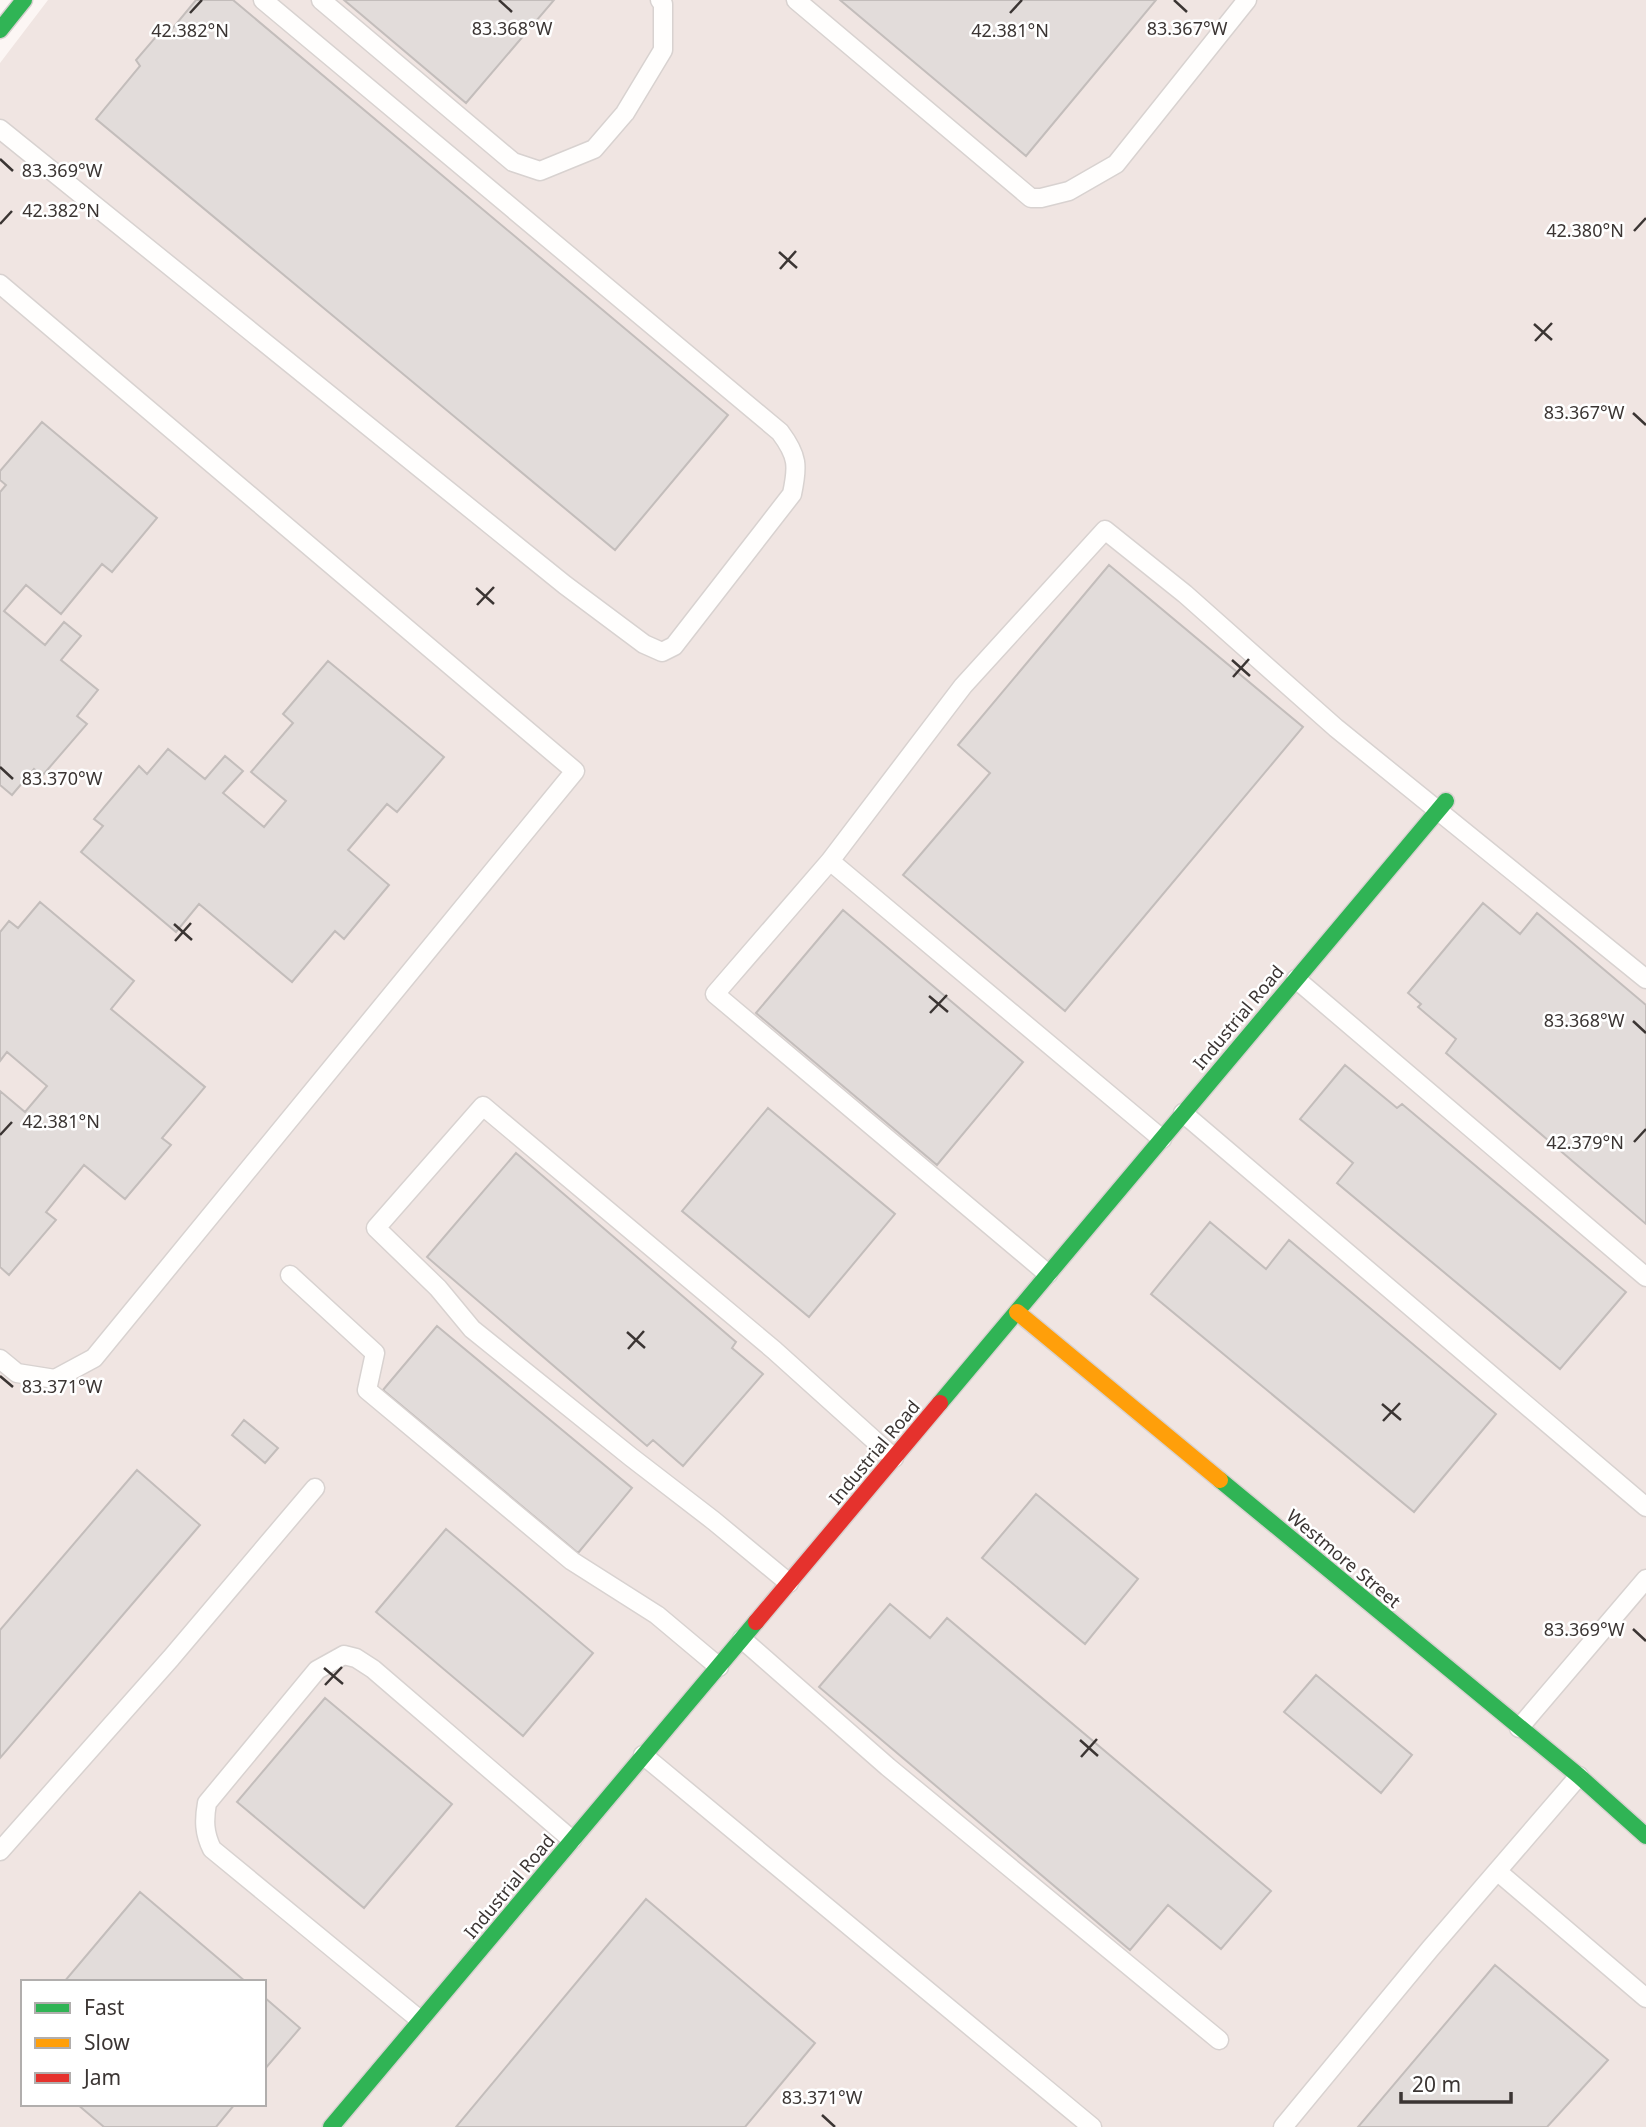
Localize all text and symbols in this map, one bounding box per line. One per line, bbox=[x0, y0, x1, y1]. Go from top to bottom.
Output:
text: 83.368°W bbox=[472, 16, 553, 40]
text: 83.367°W bbox=[1147, 16, 1228, 40]
text: 42.382°N bbox=[151, 18, 229, 42]
text: 42.381°N bbox=[971, 18, 1049, 42]
text: 83.369°W bbox=[22, 158, 103, 182]
text: 42.382°N bbox=[22, 198, 100, 222]
text: 42.380°N bbox=[1546, 218, 1624, 242]
text: 83.367°W bbox=[1544, 400, 1625, 424]
text: 83.370°W bbox=[22, 766, 103, 790]
street label: Industrial Road bbox=[1187, 960, 1289, 1074]
text: 83.368°W bbox=[1544, 1008, 1625, 1032]
text: 42.381°N bbox=[22, 1109, 100, 1133]
text: 42.379°N bbox=[1546, 1130, 1624, 1154]
text: 83.371°W bbox=[22, 1374, 103, 1398]
street label: Industrial Road bbox=[823, 1395, 925, 1509]
street label: Westmore Street bbox=[1282, 1503, 1406, 1613]
text: 83.369°W bbox=[1544, 1617, 1625, 1641]
street label: Industrial Road bbox=[458, 1829, 560, 1943]
legend bbox=[21, 1980, 266, 2106]
text: Fast bbox=[84, 1993, 125, 2021]
text: Slow bbox=[84, 2028, 130, 2056]
scale bar bbox=[1401, 2060, 1511, 2104]
text: Jam bbox=[82, 2063, 121, 2091]
text: 20 m bbox=[1412, 2070, 1461, 2098]
text: 83.371°W bbox=[782, 2085, 863, 2109]

